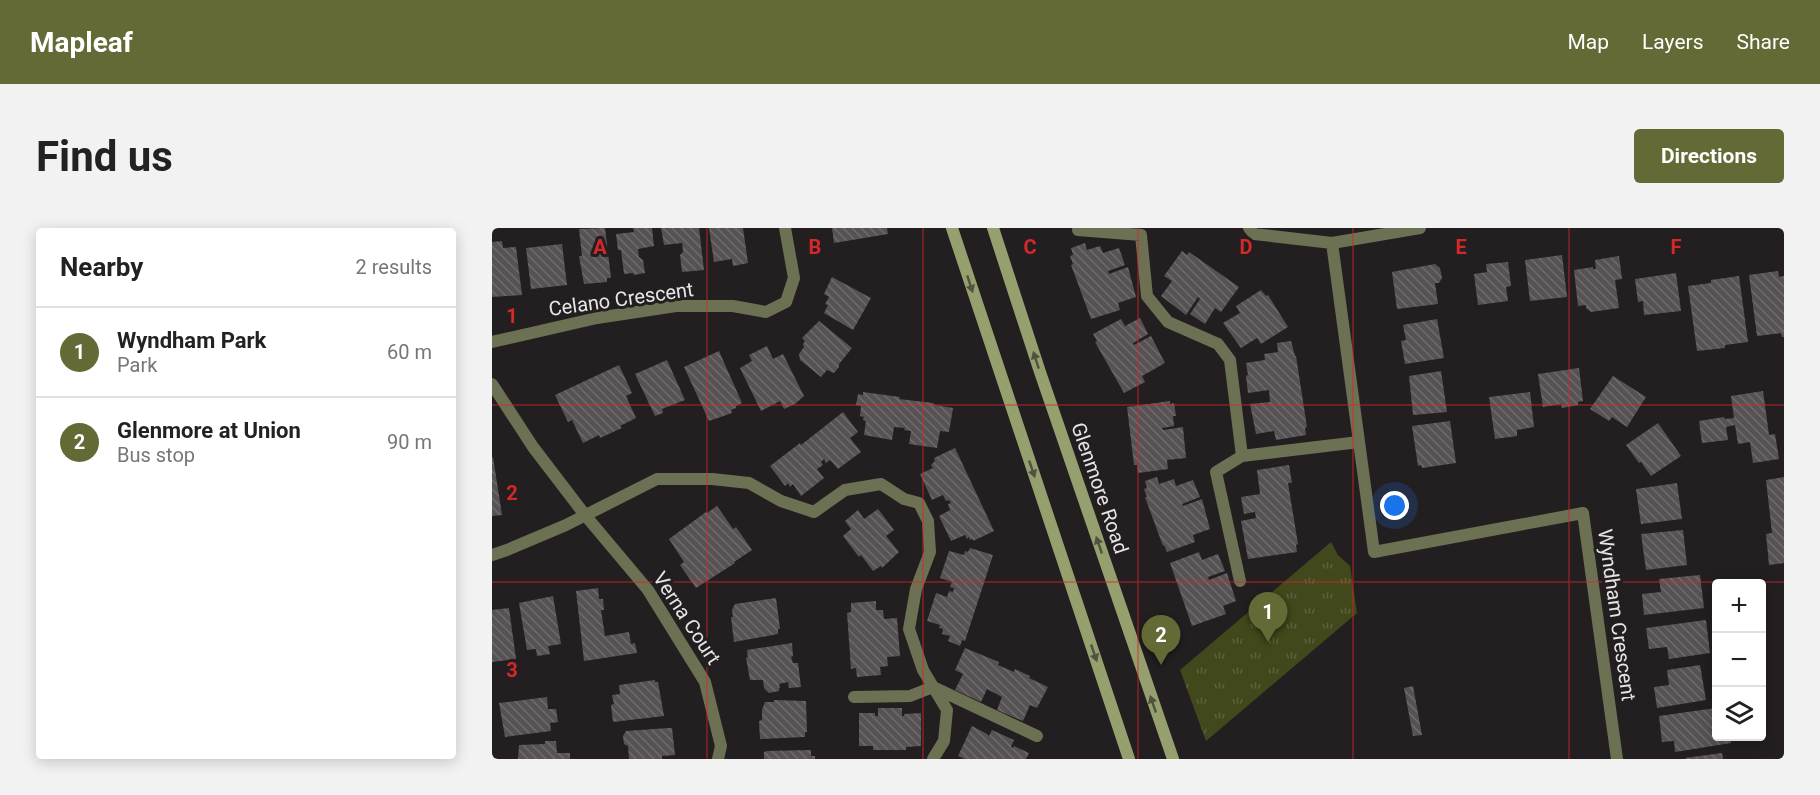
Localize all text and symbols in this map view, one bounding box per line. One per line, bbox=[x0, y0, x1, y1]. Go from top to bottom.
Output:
text: Mapleaf bbox=[30, 26, 133, 59]
text: Map bbox=[1567, 30, 1609, 54]
text: Layers bbox=[1642, 30, 1703, 54]
text: Share bbox=[1736, 30, 1790, 54]
button: Directions bbox=[1634, 129, 1784, 183]
text: Find us bbox=[36, 132, 173, 181]
text: A bbox=[593, 235, 607, 259]
text: B bbox=[809, 235, 821, 259]
text: C bbox=[1023, 235, 1037, 259]
text: D bbox=[1240, 235, 1253, 259]
text: E bbox=[1455, 235, 1467, 259]
text: F bbox=[1671, 235, 1682, 259]
text: Nearby bbox=[60, 252, 143, 282]
text: 2 results bbox=[356, 255, 432, 279]
one-way arrow bbox=[966, 275, 975, 293]
street label: Celano Crescent bbox=[547, 277, 695, 321]
text: 1 bbox=[506, 304, 518, 328]
text: Wyndham Park bbox=[117, 328, 266, 353]
text: 1 bbox=[74, 340, 85, 364]
text: 60 m bbox=[387, 340, 432, 364]
one-way arrow bbox=[1031, 351, 1040, 369]
text: Park bbox=[117, 353, 157, 377]
text: Glenmore at Union bbox=[117, 418, 301, 443]
street label: Glenmore Road bbox=[1066, 419, 1134, 557]
text: 2 bbox=[74, 430, 85, 454]
text: 90 m bbox=[387, 430, 432, 454]
text: Bus stop bbox=[117, 443, 195, 467]
one-way arrow bbox=[1027, 460, 1037, 478]
text: 2 bbox=[506, 481, 518, 505]
your location bbox=[1380, 491, 1409, 520]
street label: Wyndham Crescent bbox=[1593, 528, 1641, 702]
one-way arrow bbox=[1093, 536, 1103, 554]
street label: Verna Court bbox=[648, 567, 726, 669]
map controls bbox=[1712, 579, 1766, 741]
button: + bbox=[1712, 579, 1766, 633]
pin: 1 bbox=[1248, 592, 1288, 642]
pin: 2 bbox=[1142, 616, 1180, 665]
button: − bbox=[1712, 633, 1766, 687]
one-way arrow bbox=[1090, 645, 1099, 663]
text: 3 bbox=[506, 658, 518, 682]
button: layers bbox=[1712, 687, 1766, 741]
one-way arrow bbox=[1148, 695, 1158, 713]

